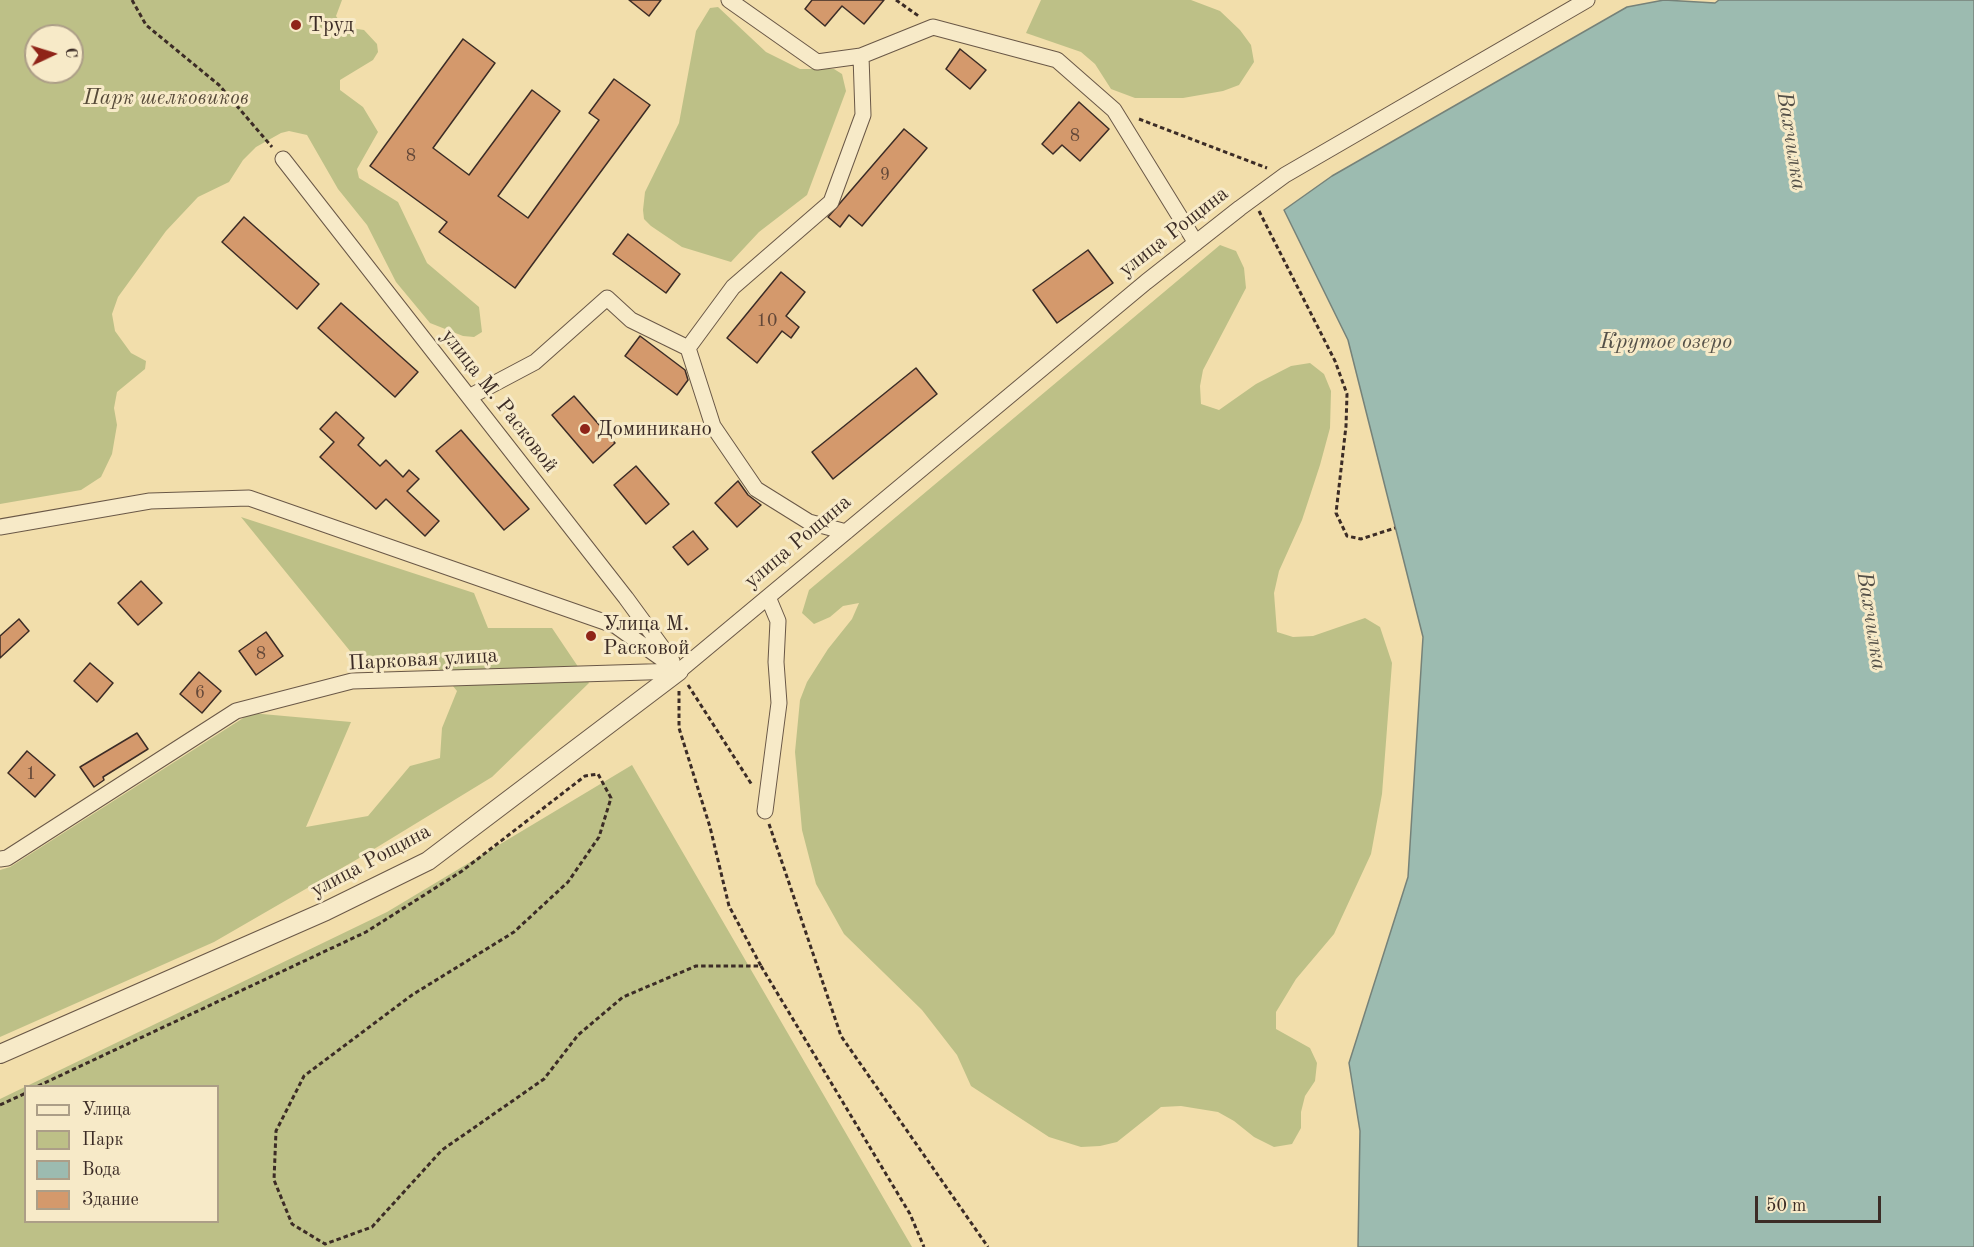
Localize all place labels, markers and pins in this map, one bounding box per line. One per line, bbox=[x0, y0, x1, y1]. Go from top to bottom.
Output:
place label: Труд bbox=[308, 12, 354, 38]
marker: Труд bbox=[289, 18, 303, 32]
place label: Доминикано bbox=[597, 416, 712, 442]
marker: Доминикано bbox=[578, 422, 592, 436]
place label: Улица М. Расковой bbox=[603, 611, 690, 661]
marker: Улица М. Расковой bbox=[584, 629, 598, 643]

